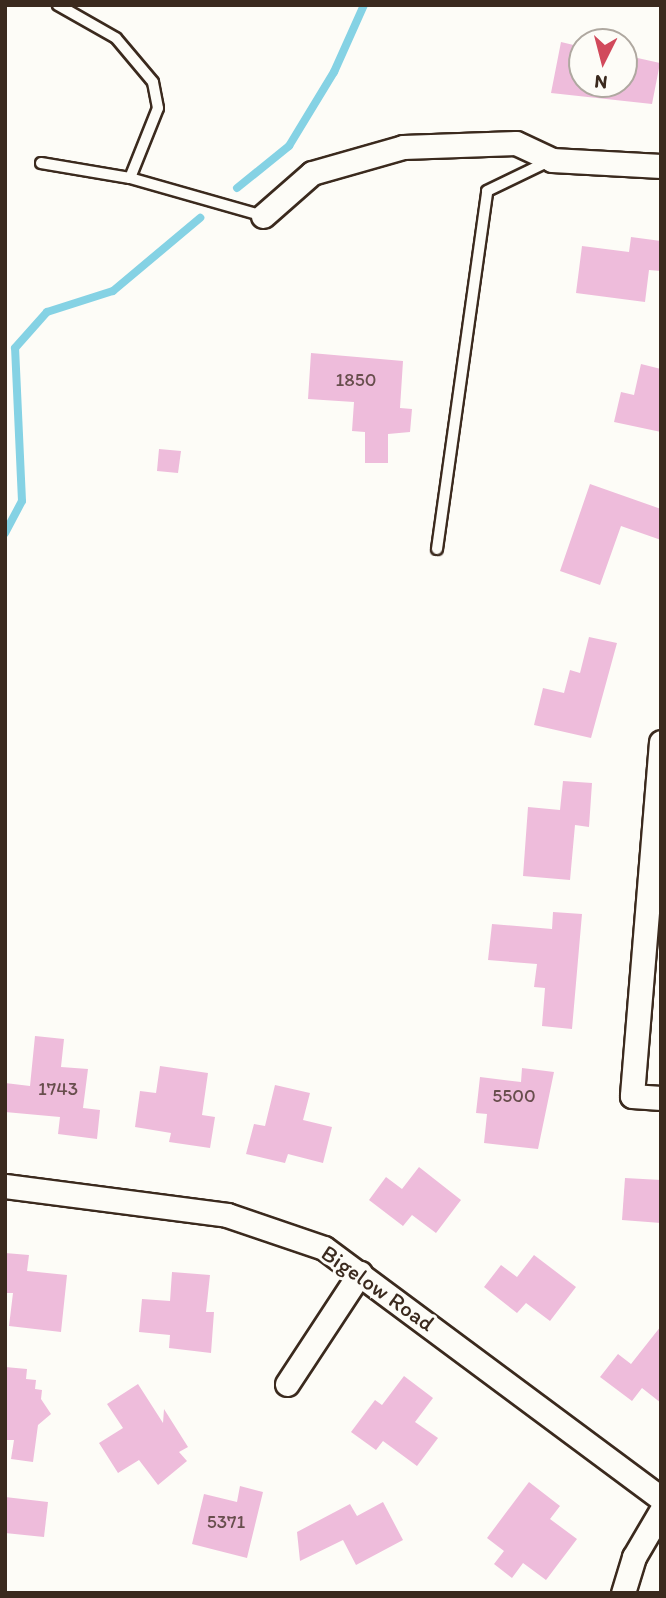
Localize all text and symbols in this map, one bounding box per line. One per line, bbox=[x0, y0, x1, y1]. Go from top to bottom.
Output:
north arrow bbox=[568, 28, 638, 98]
text: N bbox=[593, 70, 609, 95]
house number: 1850 bbox=[336, 369, 376, 391]
house number: 1743 bbox=[38, 1078, 78, 1100]
house number: 5500 bbox=[492, 1085, 536, 1107]
street label: Bigelow Road bbox=[316, 1239, 440, 1337]
house number: 5371 bbox=[207, 1511, 245, 1533]

